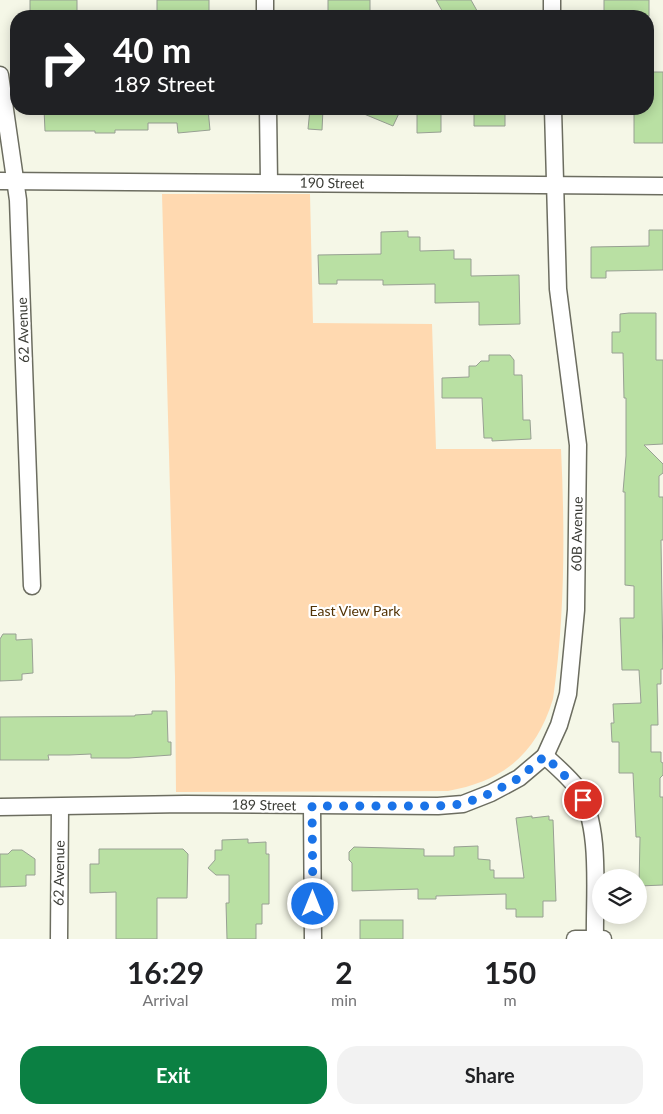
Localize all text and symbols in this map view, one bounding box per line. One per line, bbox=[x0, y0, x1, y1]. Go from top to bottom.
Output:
text: 40 m bbox=[113, 28, 191, 70]
icon: right bbox=[30, 30, 95, 95]
text: 189 Street bbox=[113, 70, 215, 97]
street label: 190 Street bbox=[299, 173, 365, 192]
street label: 62 Avenue bbox=[13, 297, 32, 363]
street label: 60B Avenue bbox=[567, 496, 586, 572]
park label: East View Park bbox=[310, 602, 401, 619]
pin bbox=[562, 779, 604, 821]
icon: arrive bbox=[569, 786, 597, 814]
street label: 189 Street bbox=[231, 795, 297, 814]
street label: 62 Avenue bbox=[49, 840, 68, 906]
map controls bbox=[592, 869, 647, 924]
button: layers bbox=[592, 869, 647, 924]
position arrow bbox=[286, 877, 338, 929]
text: 16:29 bbox=[127, 954, 204, 990]
text: 2 bbox=[335, 954, 353, 990]
text: 150 bbox=[484, 954, 536, 990]
text: Arrival bbox=[142, 990, 189, 1009]
text: min bbox=[331, 990, 357, 1009]
text: m bbox=[503, 990, 517, 1009]
button: Exit bbox=[20, 1046, 327, 1104]
button: Share bbox=[337, 1046, 643, 1104]

